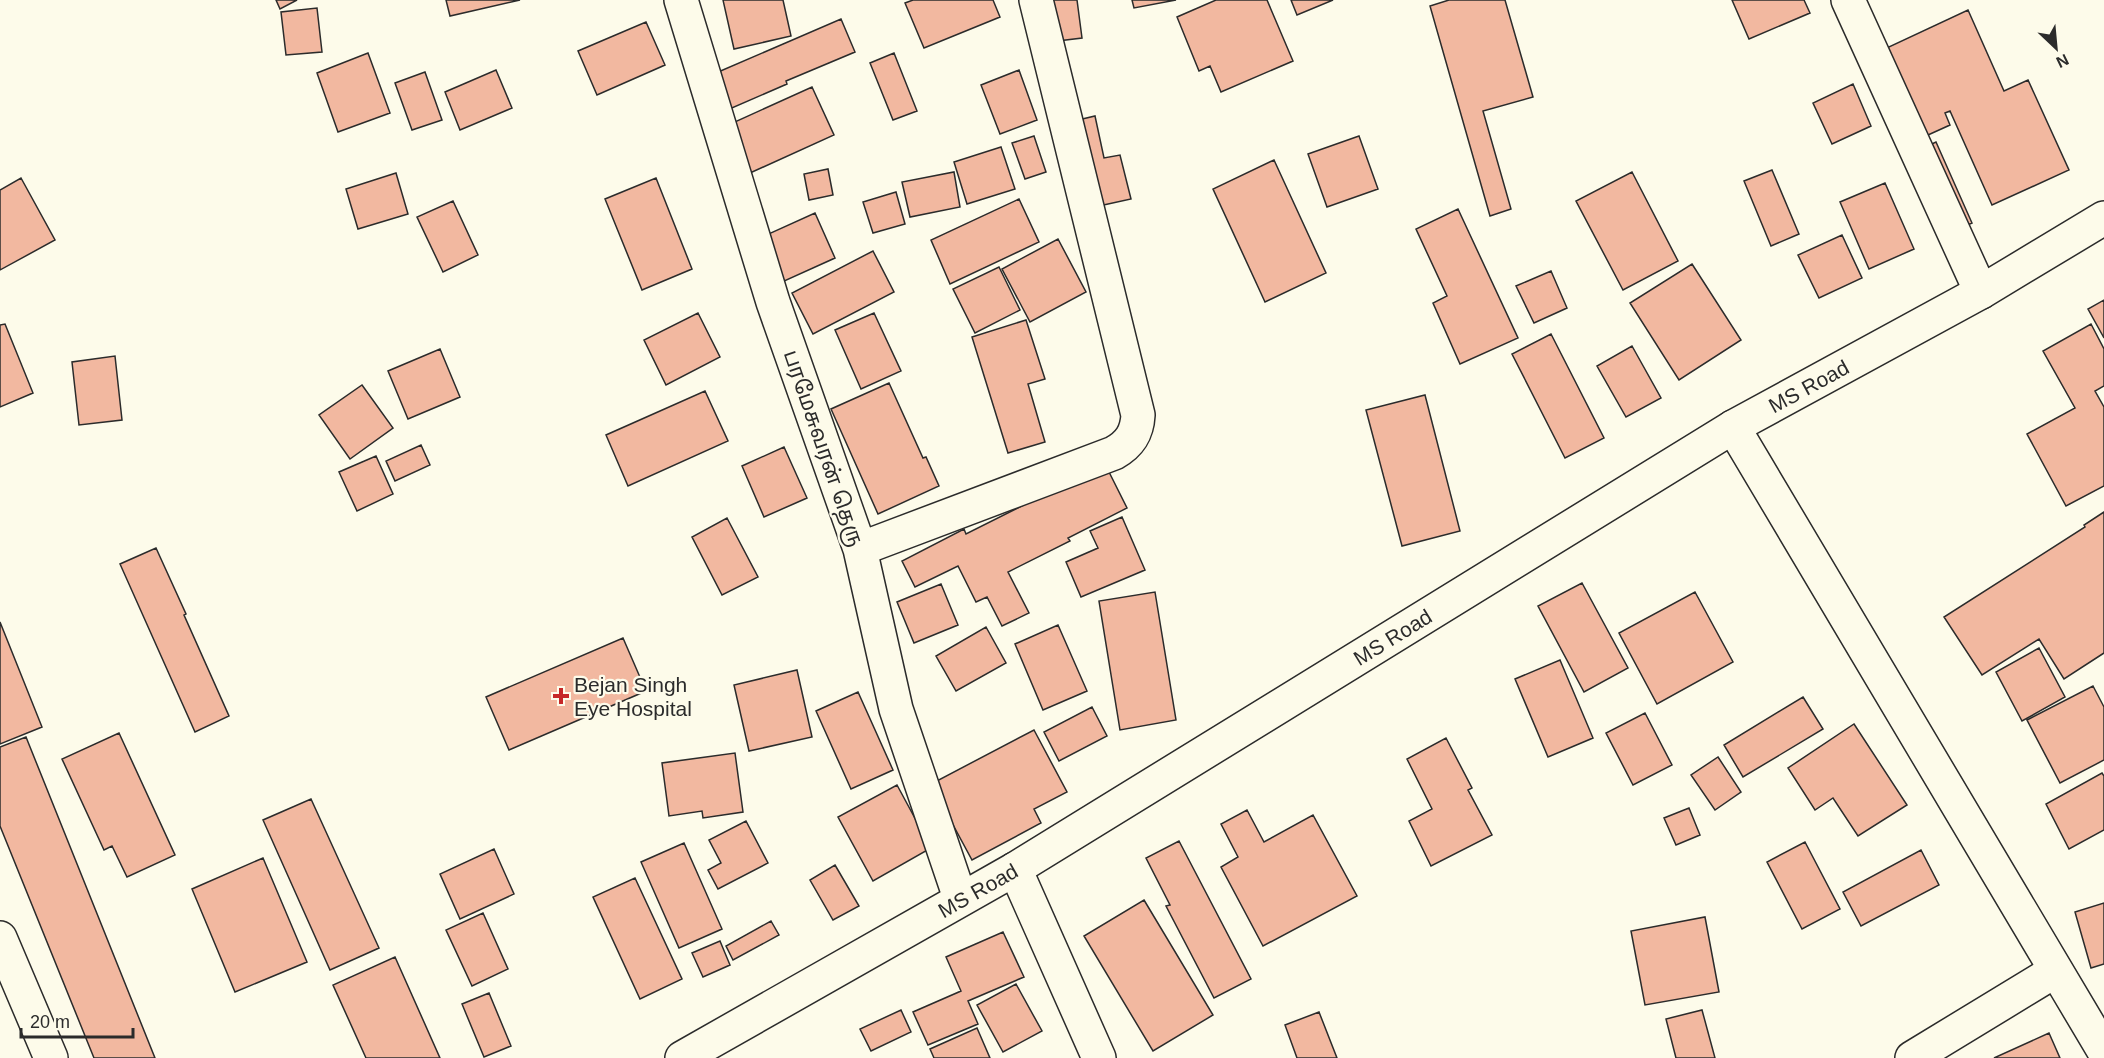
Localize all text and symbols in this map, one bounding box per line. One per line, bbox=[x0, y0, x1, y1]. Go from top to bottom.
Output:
north arrow bbox=[2026, 18, 2086, 78]
text: N bbox=[2053, 51, 2071, 71]
street label: பரமேசுவரன் தெரு bbox=[777, 347, 868, 550]
street label: MS Road bbox=[1765, 355, 1852, 417]
street label: MS Road bbox=[1349, 604, 1436, 669]
place label: Bejan Singh Eye Hospital bbox=[574, 673, 692, 720]
marker: Bejan Singh Eye Hospital bbox=[552, 687, 570, 705]
street label: MS Road bbox=[934, 859, 1021, 922]
scale bar bbox=[21, 1001, 134, 1039]
text: 20 m bbox=[30, 1012, 70, 1032]

